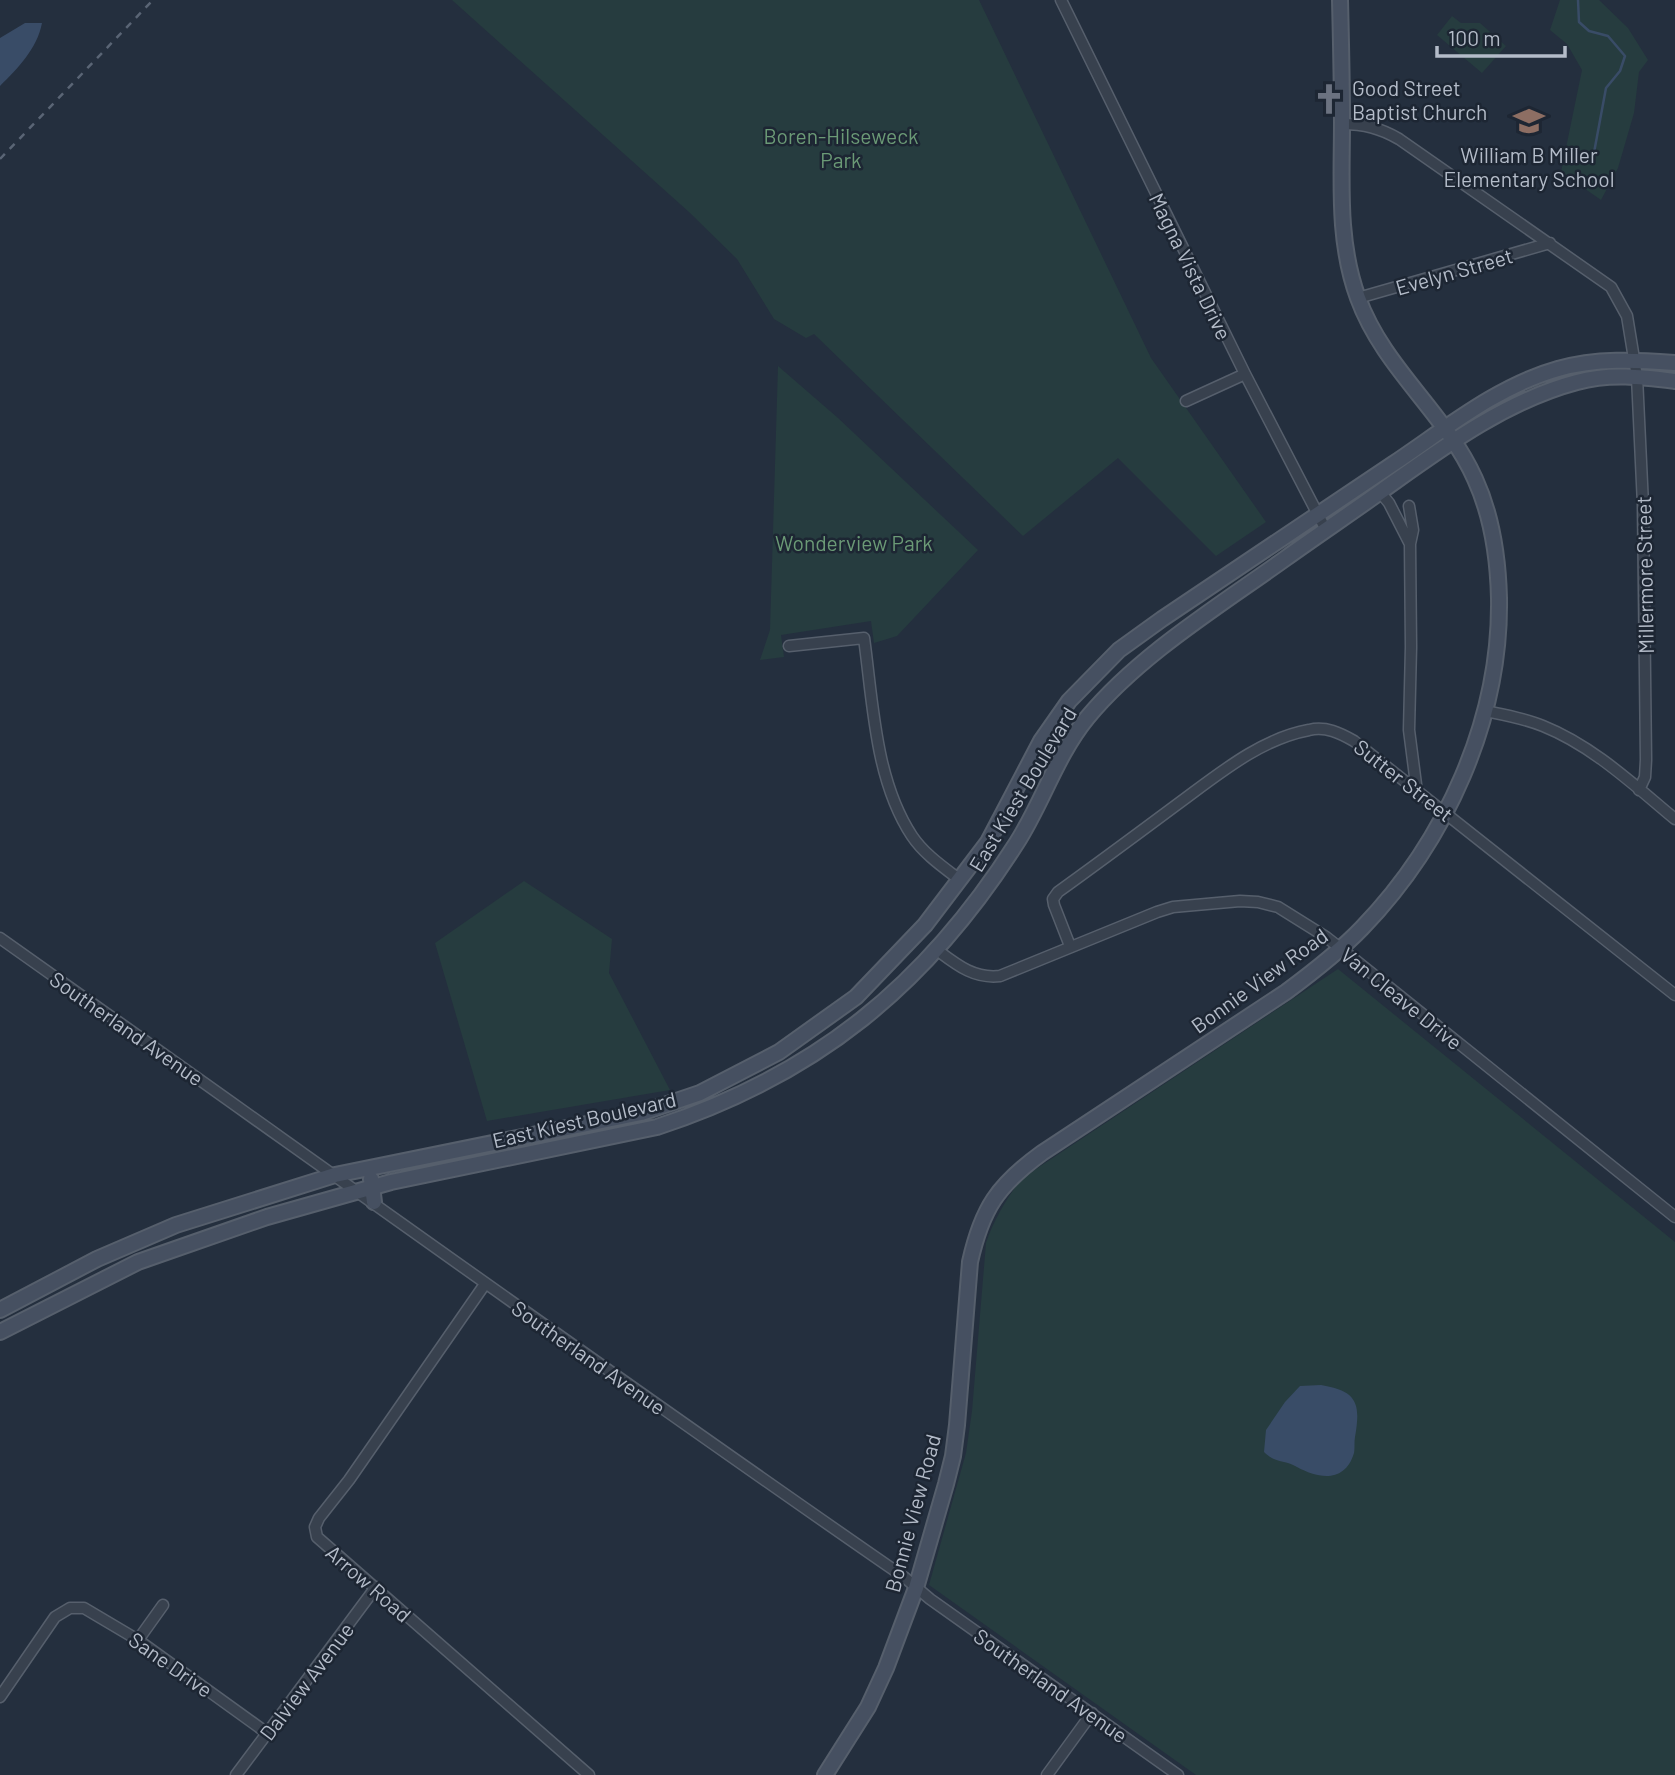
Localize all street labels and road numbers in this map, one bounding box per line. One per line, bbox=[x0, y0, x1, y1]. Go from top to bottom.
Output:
street label: Magna Vista Drive bbox=[1145, 188, 1237, 344]
street label: Evelyn Street bbox=[1392, 242, 1516, 300]
street label: Millermore Street bbox=[1630, 496, 1658, 654]
street label: East Kiest Boulevard bbox=[963, 702, 1081, 876]
street label: Sutter Street bbox=[1349, 734, 1459, 826]
street label: Bonnie View Road bbox=[1186, 922, 1332, 1038]
street label: Van Cleave Drive bbox=[1336, 941, 1468, 1055]
street label: Southerland Avenue bbox=[45, 966, 209, 1090]
street label: East Kiest Boulevard bbox=[490, 1086, 678, 1152]
street label: Southerland Avenue bbox=[507, 1295, 671, 1419]
street label: Bonnie View Road bbox=[879, 1431, 945, 1595]
street label: Arrow Road bbox=[321, 1539, 417, 1627]
street label: Dalview Avenue bbox=[254, 1617, 358, 1745]
street label: Southerland Avenue bbox=[969, 1623, 1133, 1747]
street label: Sane Drive bbox=[124, 1626, 218, 1702]

